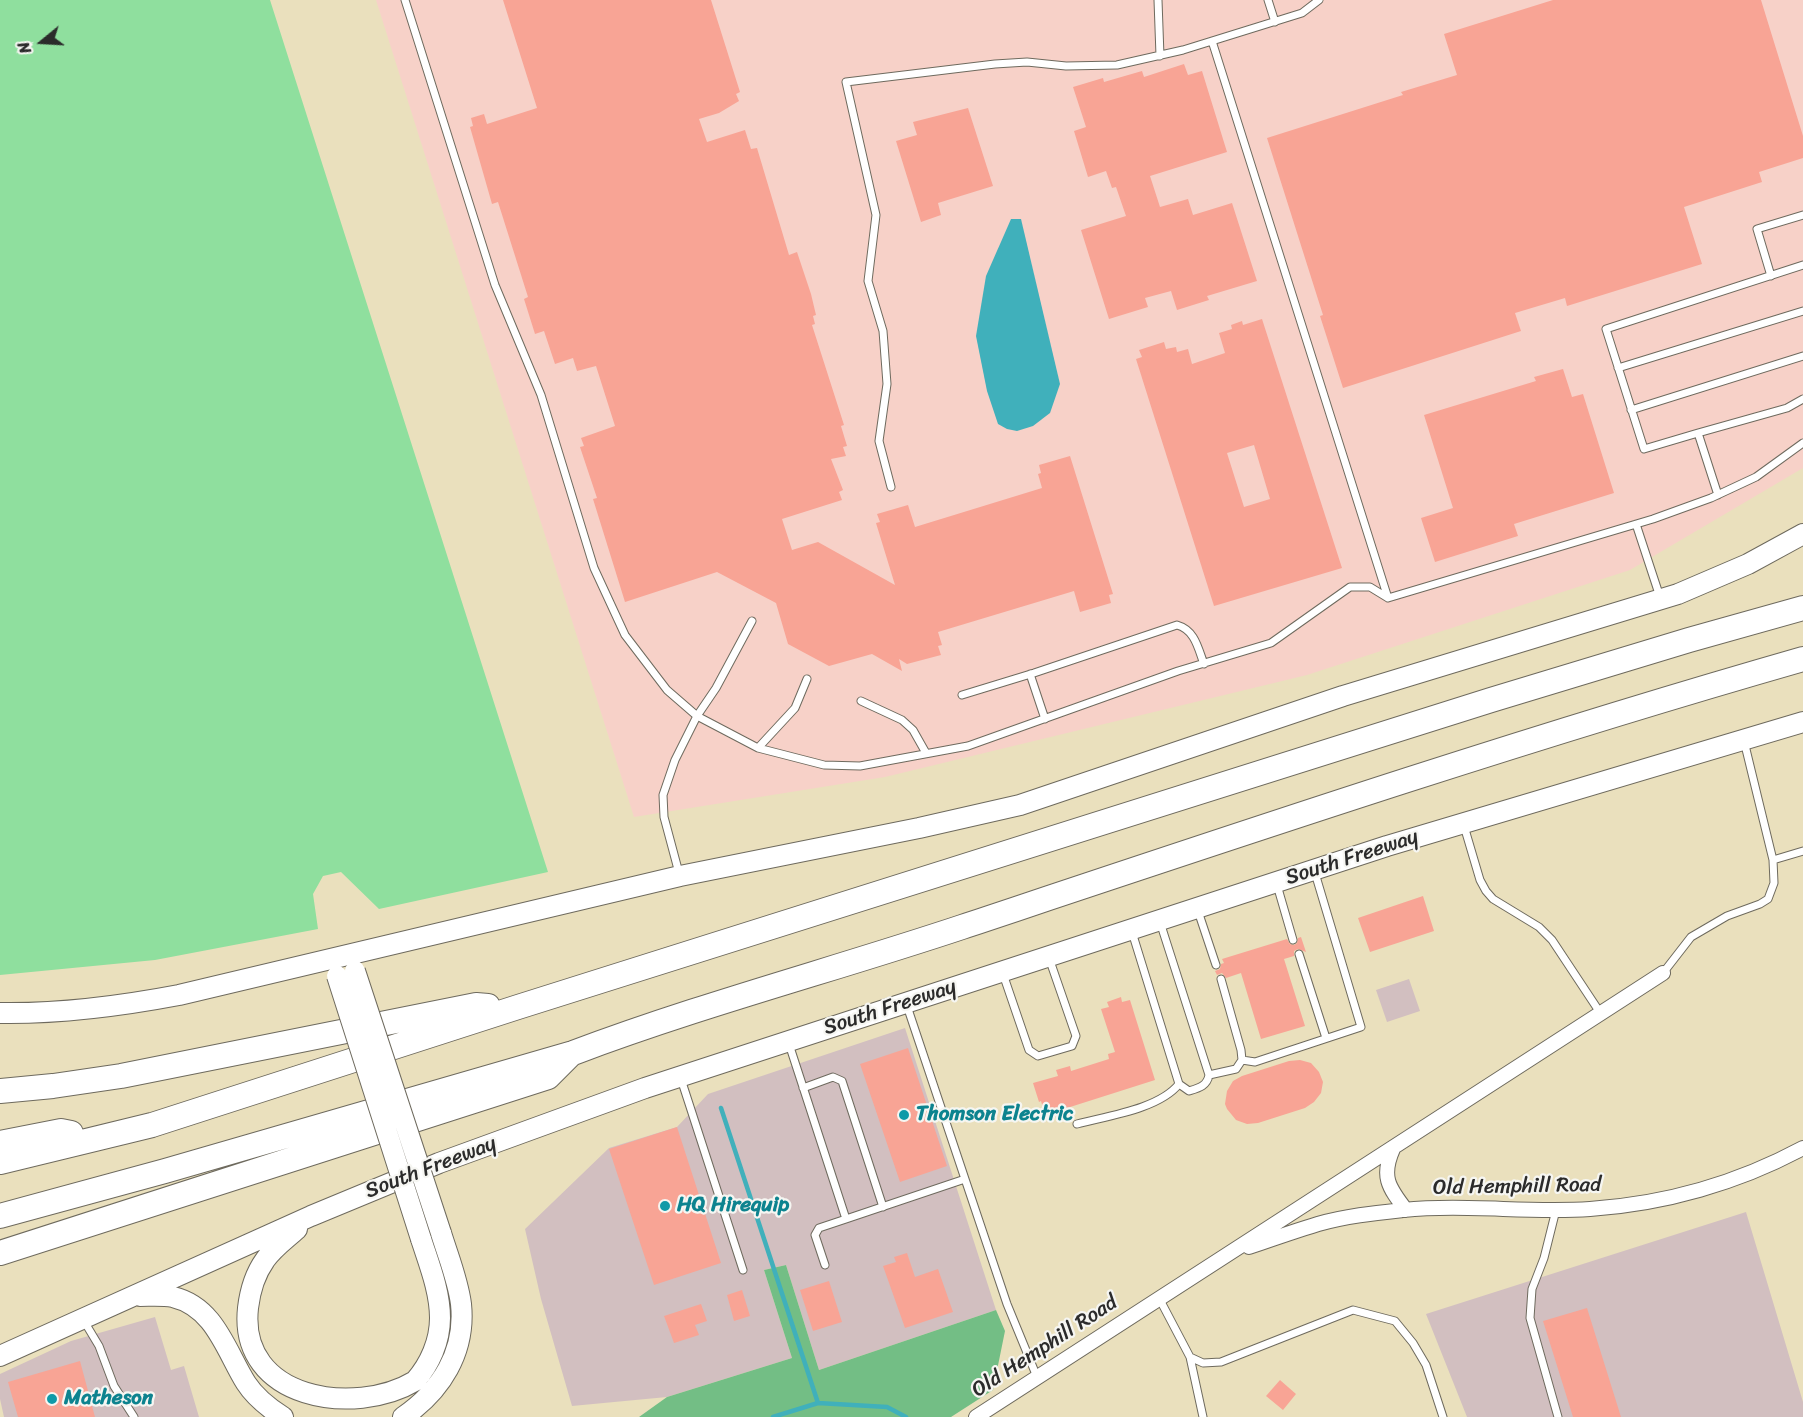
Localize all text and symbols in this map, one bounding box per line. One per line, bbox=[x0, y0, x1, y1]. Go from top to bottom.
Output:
north arrow bbox=[12, 12, 72, 72]
text: N bbox=[9, 38, 40, 57]
street label: South Freeway bbox=[1282, 825, 1422, 891]
street label: South Freeway bbox=[820, 975, 960, 1041]
place label: Thomson Electric bbox=[916, 1102, 1074, 1128]
marker: Thomson Electric bbox=[897, 1108, 911, 1122]
street label: South Freeway bbox=[362, 1131, 500, 1205]
street label: Old Hemphill Road bbox=[1433, 1173, 1601, 1201]
place label: HQ Hirequip bbox=[677, 1193, 789, 1219]
marker: HQ Hirequip bbox=[658, 1199, 672, 1213]
street label: Old Hemphill Road bbox=[968, 1291, 1122, 1403]
place label: Matheson bbox=[64, 1386, 153, 1412]
marker: Matheson bbox=[45, 1392, 59, 1406]

